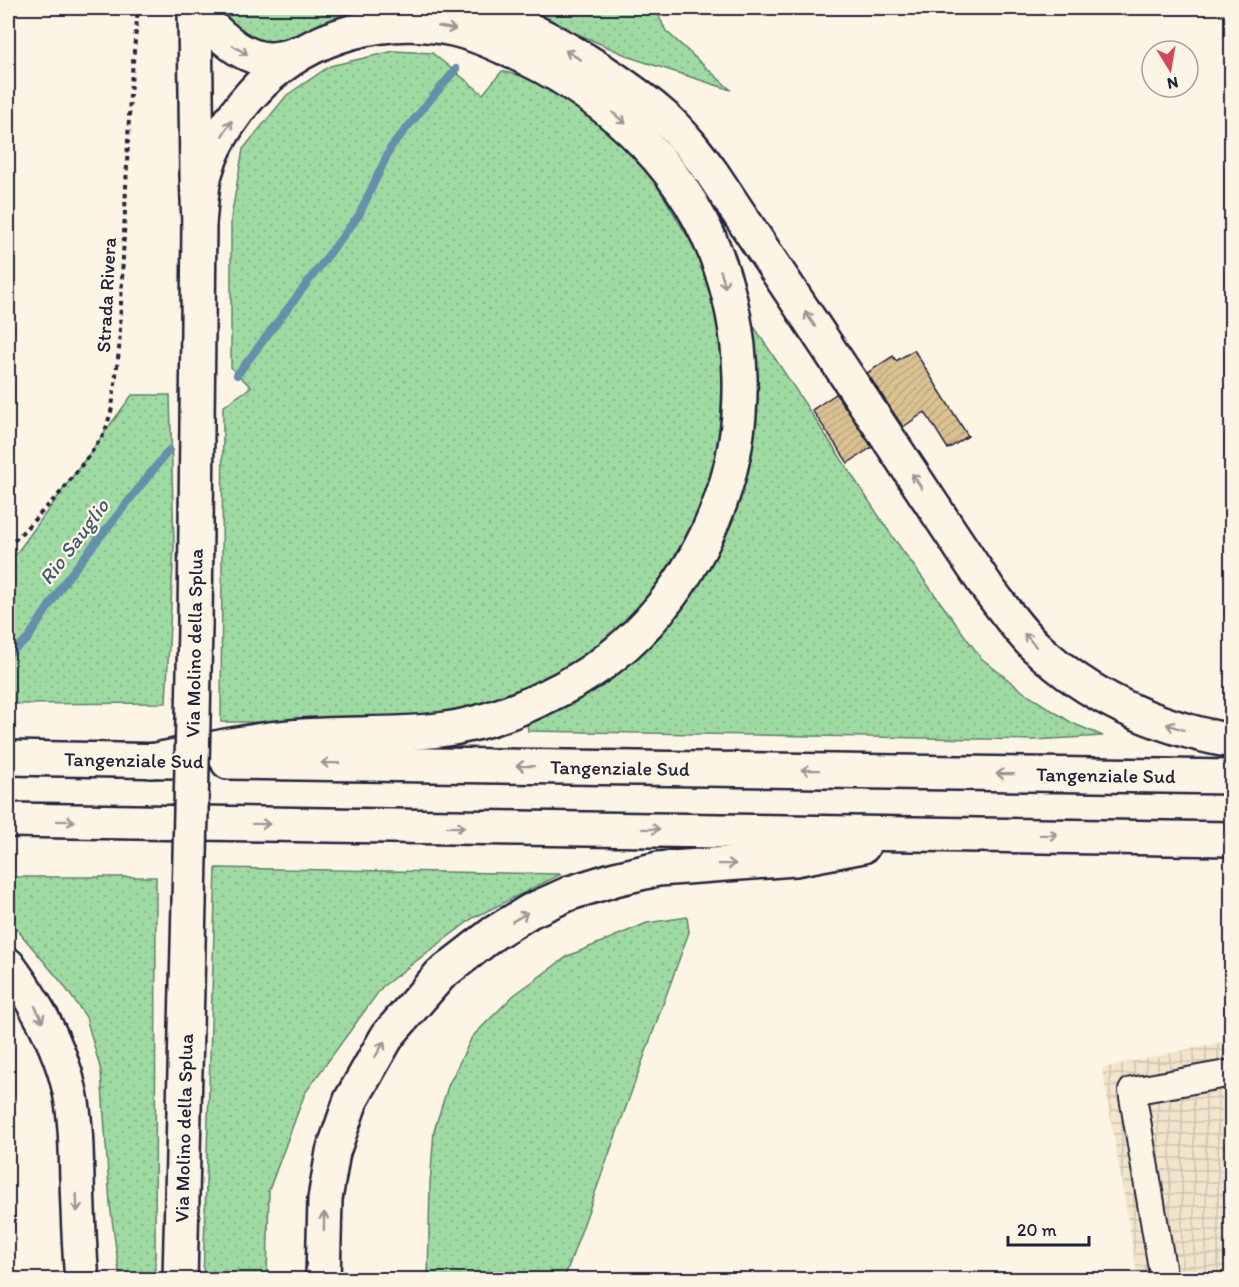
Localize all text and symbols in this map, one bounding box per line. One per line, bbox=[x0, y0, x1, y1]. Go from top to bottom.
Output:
one-way arrow bbox=[437, 23, 457, 34]
north arrow bbox=[1140, 39, 1200, 99]
one-way arrow bbox=[232, 43, 249, 56]
one-way arrow bbox=[565, 48, 582, 60]
text: N bbox=[1166, 73, 1180, 94]
one-way arrow bbox=[611, 111, 626, 125]
one-way arrow bbox=[222, 120, 234, 137]
street label: Strada Rivera bbox=[91, 237, 121, 353]
one-way arrow bbox=[718, 269, 729, 288]
one-way arrow bbox=[803, 311, 815, 328]
one-way arrow bbox=[911, 473, 923, 490]
water label: Rio Sauglio bbox=[33, 493, 115, 589]
street label: Via Molino della Splua bbox=[180, 548, 208, 738]
one-way arrow bbox=[1023, 633, 1037, 648]
one-way arrow bbox=[1166, 720, 1185, 731]
street label: Tangenziale Sud bbox=[64, 747, 204, 773]
street label: Tangenziale Sud bbox=[550, 755, 690, 781]
one-way arrow bbox=[320, 757, 340, 769]
one-way arrow bbox=[515, 760, 535, 772]
street label: Tangenziale Sud bbox=[1036, 762, 1176, 788]
one-way arrow bbox=[801, 765, 821, 776]
one-way arrow bbox=[996, 768, 1016, 779]
one-way arrow bbox=[55, 815, 75, 827]
one-way arrow bbox=[250, 818, 270, 830]
one-way arrow bbox=[445, 821, 465, 832]
one-way arrow bbox=[640, 823, 660, 835]
one-way arrow bbox=[1038, 829, 1058, 841]
one-way arrow bbox=[717, 858, 737, 869]
one-way arrow bbox=[511, 911, 528, 923]
one-way arrow bbox=[34, 1005, 46, 1023]
street label: Via Molino della Splua bbox=[169, 1033, 198, 1223]
one-way arrow bbox=[374, 1041, 386, 1058]
one-way arrow bbox=[72, 1192, 83, 1212]
scale bar bbox=[1008, 1209, 1089, 1247]
one-way arrow bbox=[318, 1212, 330, 1232]
text: 20 m bbox=[1017, 1219, 1057, 1241]

